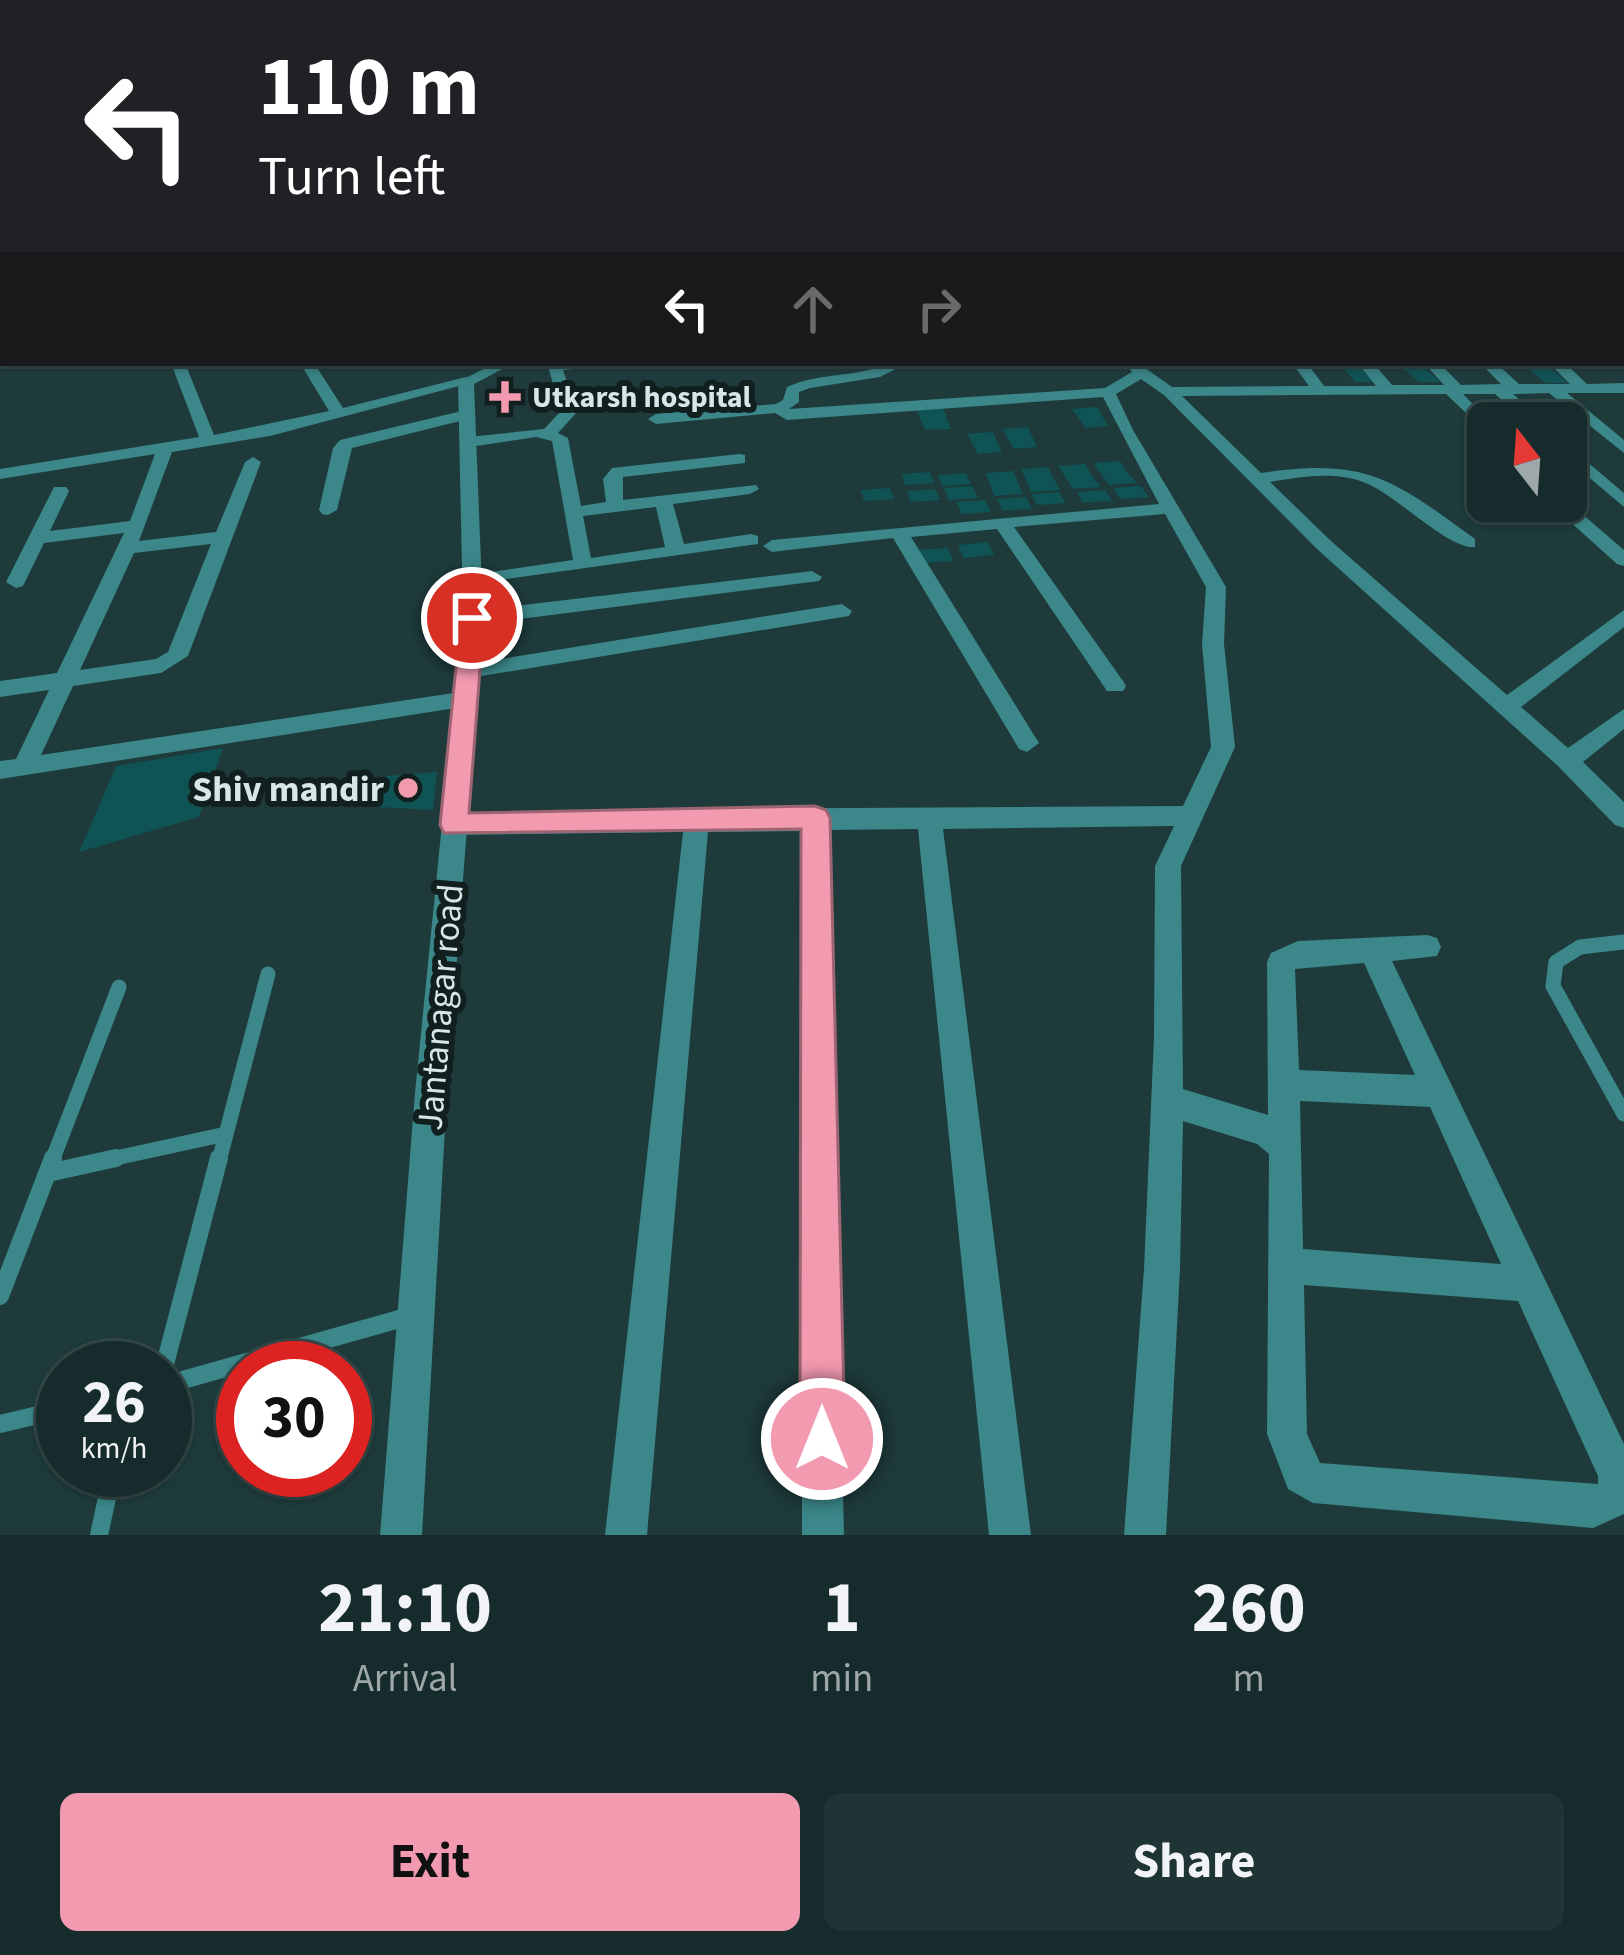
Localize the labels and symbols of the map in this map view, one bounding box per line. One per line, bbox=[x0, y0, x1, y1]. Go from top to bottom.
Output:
place label: Utkarsh hospital bbox=[532, 376, 752, 419]
marker: Utkarsh hospital bbox=[489, 381, 521, 413]
north arrow bbox=[1467, 402, 1587, 522]
pin bbox=[421, 567, 523, 669]
place label: Shiv mandir bbox=[192, 764, 385, 815]
marker: Shiv mandir bbox=[395, 775, 421, 801]
street label: Jantanagar road bbox=[404, 882, 477, 1132]
speed limit sign: 30 bbox=[216, 1341, 372, 1497]
position arrow bbox=[759, 1376, 885, 1502]

